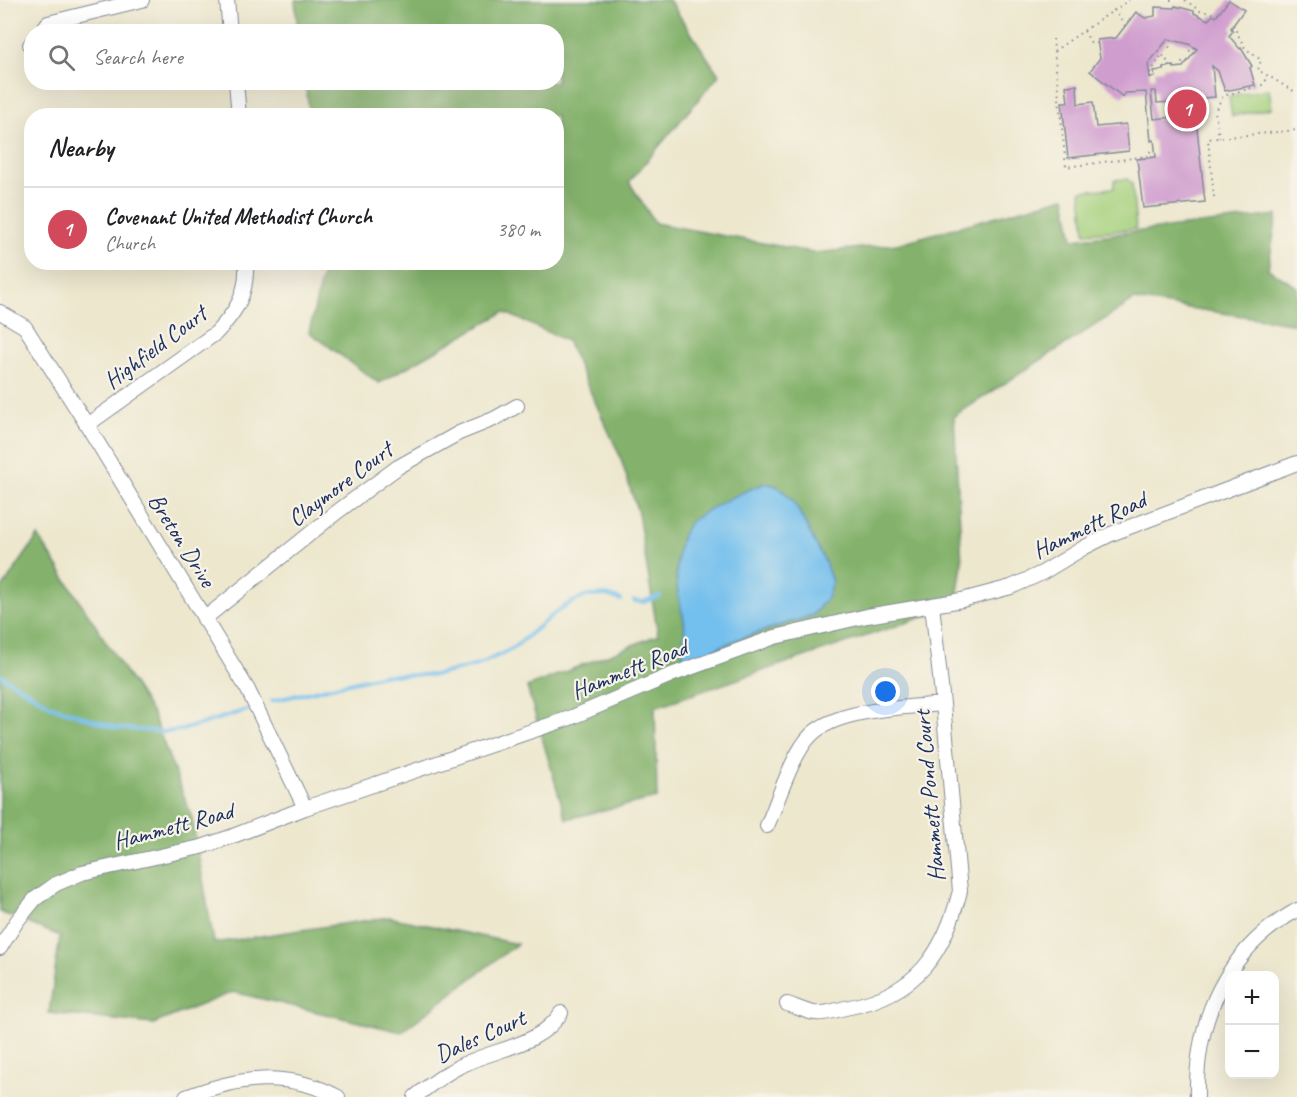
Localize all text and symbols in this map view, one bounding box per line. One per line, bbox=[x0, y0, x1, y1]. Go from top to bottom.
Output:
search box bbox=[24, 24, 564, 90]
icon: search bbox=[45, 41, 78, 74]
text: Search here bbox=[93, 43, 183, 71]
pin: 1 bbox=[1168, 86, 1206, 132]
text: Nearby bbox=[48, 131, 113, 164]
text: Covenant United Methodist Church bbox=[105, 203, 372, 231]
text: 1 bbox=[63, 217, 72, 242]
text: 380 m bbox=[497, 217, 540, 242]
text: Church bbox=[105, 231, 155, 256]
street label: Highfield Court bbox=[98, 297, 215, 395]
street label: Claymore Court bbox=[282, 433, 401, 533]
street label: Hammett Road bbox=[1027, 483, 1154, 565]
street label: Breton Drive bbox=[141, 488, 224, 594]
street label: Hammett Road bbox=[567, 631, 695, 706]
your location bbox=[871, 677, 900, 706]
street label: Hammett Pond Court bbox=[906, 707, 951, 883]
street label: Hammett Road bbox=[110, 795, 240, 856]
map controls bbox=[1225, 971, 1279, 1079]
button: + bbox=[1225, 971, 1279, 1025]
street label: Dales Court bbox=[430, 1002, 532, 1069]
button: − bbox=[1225, 1025, 1279, 1079]

